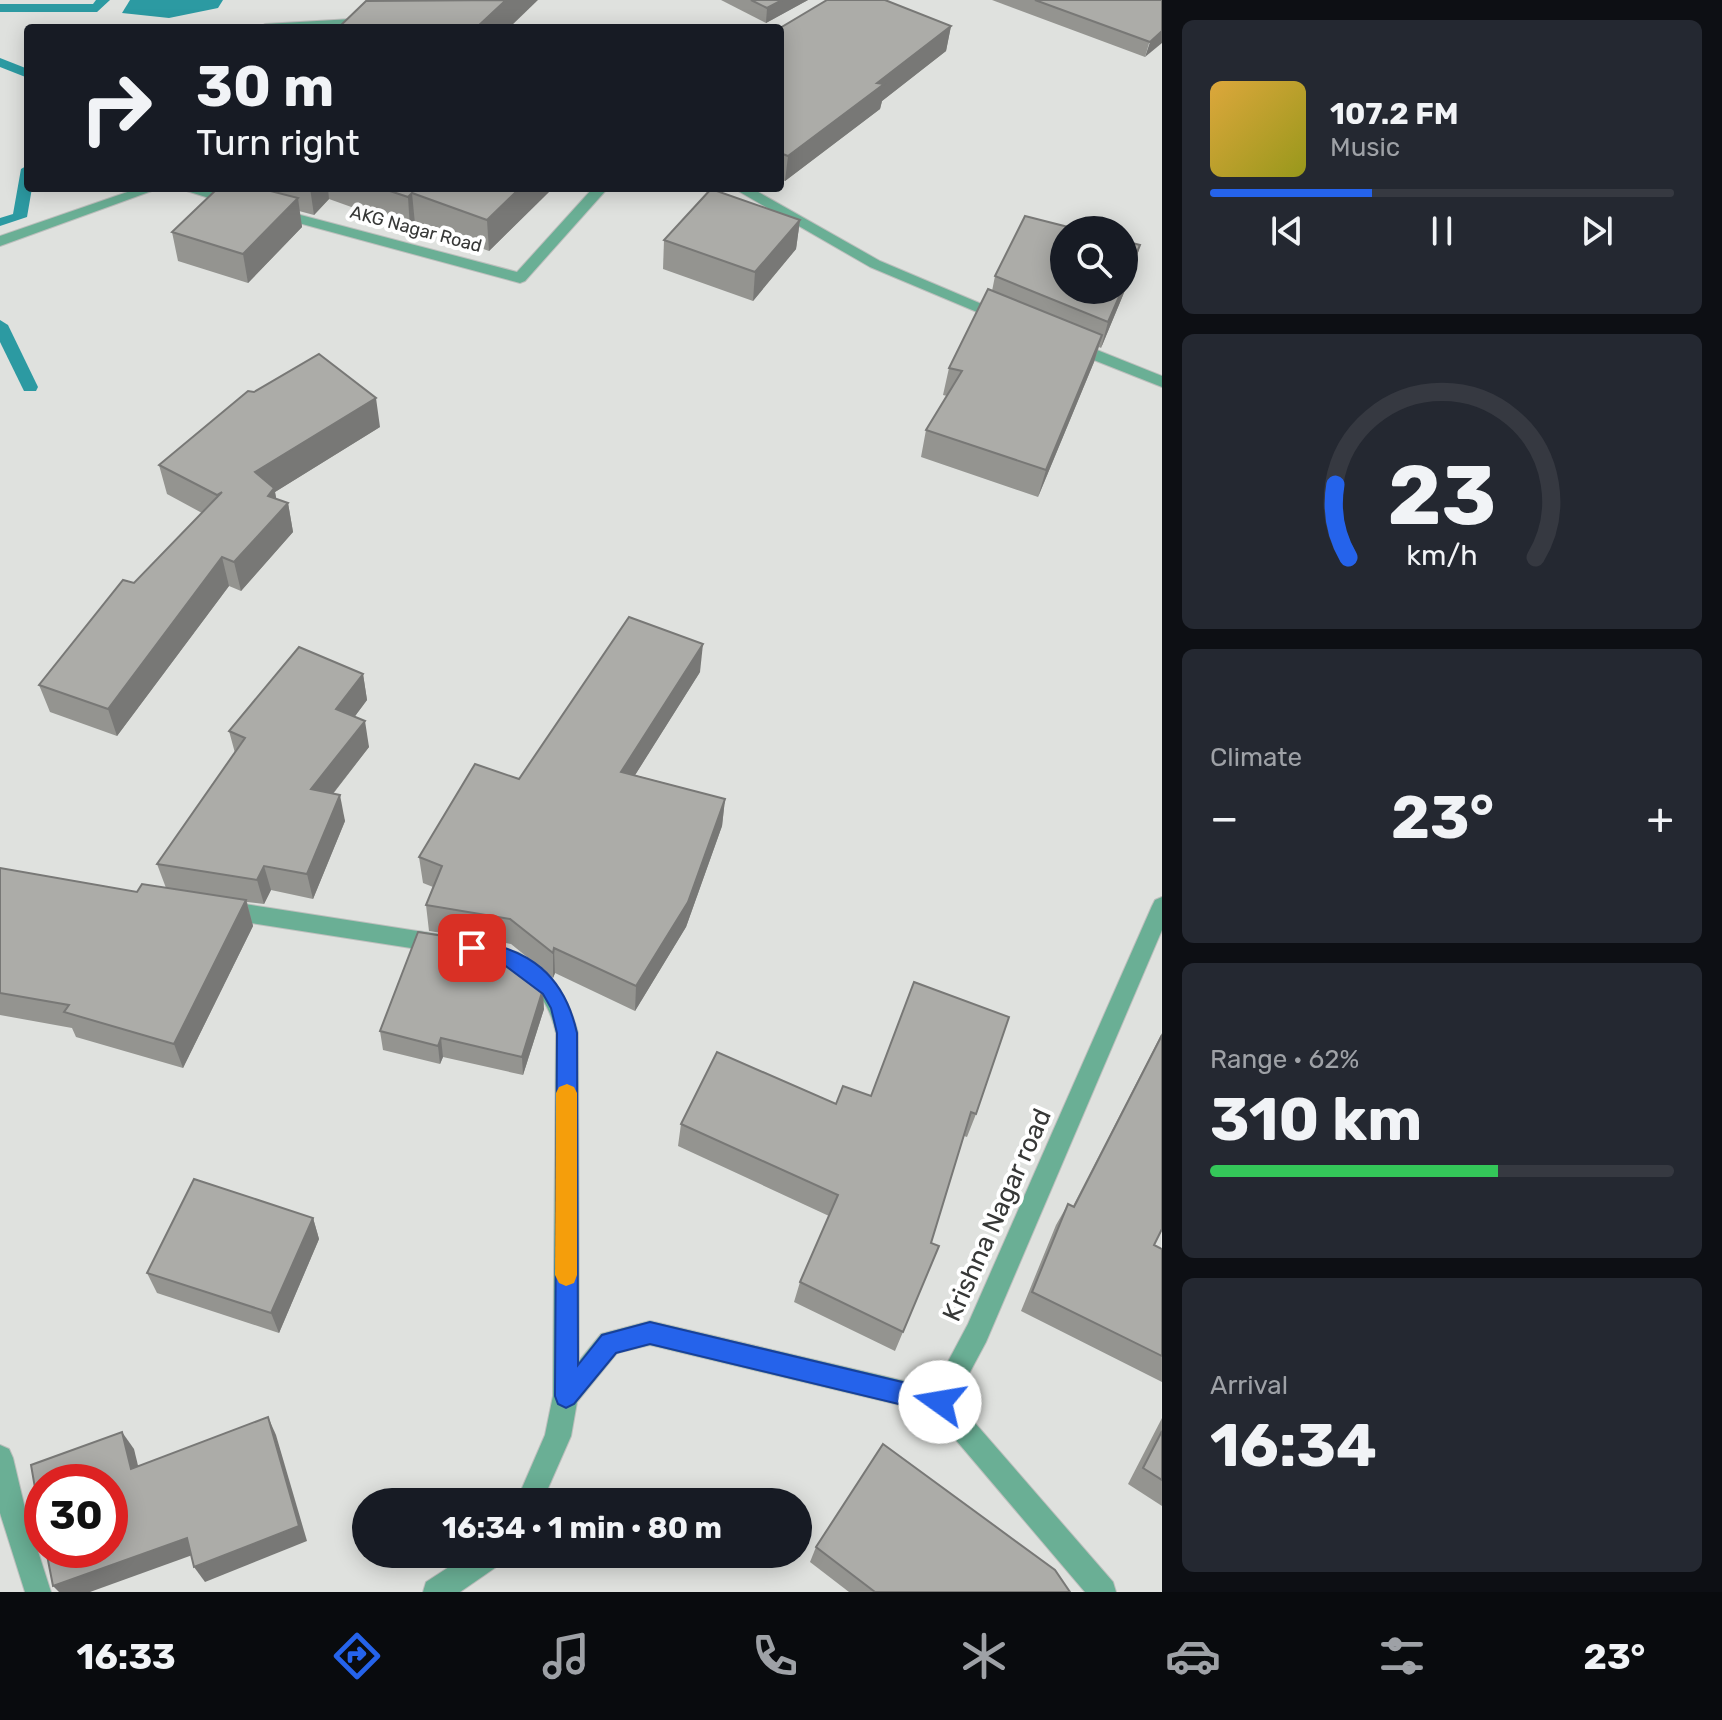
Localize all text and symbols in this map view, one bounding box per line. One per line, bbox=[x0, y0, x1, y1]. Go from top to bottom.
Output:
text: 30 m bbox=[196, 54, 334, 120]
icon: right bbox=[64, 56, 168, 160]
text: 107.2 FM bbox=[1330, 96, 1459, 132]
text: Turn right bbox=[196, 121, 360, 164]
text: Music bbox=[1330, 132, 1400, 163]
street label: AKG Nagar Road bbox=[348, 201, 484, 257]
icon: previous bbox=[1265, 209, 1309, 253]
icon: pause bbox=[1420, 209, 1464, 253]
icon: next bbox=[1575, 209, 1619, 253]
map controls bbox=[1050, 216, 1138, 304]
button: search bbox=[1050, 216, 1138, 304]
text: 23 bbox=[1388, 445, 1496, 544]
text: km/h bbox=[1406, 538, 1478, 572]
text: Climate bbox=[1210, 742, 1302, 773]
text: 23° bbox=[1391, 782, 1494, 853]
text: − bbox=[1210, 792, 1239, 844]
text: + bbox=[1647, 792, 1674, 844]
pin bbox=[438, 914, 506, 982]
icon: arrive bbox=[450, 926, 494, 970]
text: Range · 62% bbox=[1210, 1044, 1359, 1075]
text: 310 km bbox=[1210, 1084, 1422, 1155]
street label: Krishna Nagar road bbox=[936, 1104, 1058, 1326]
position arrow bbox=[898, 1360, 982, 1444]
text: Arrival bbox=[1210, 1370, 1288, 1401]
text: 16:34 bbox=[1210, 1410, 1377, 1481]
speed limit sign: 30 bbox=[24, 1464, 128, 1568]
text: 16:34 · 1 min · 80 m bbox=[442, 1510, 722, 1546]
icon: directions bbox=[329, 1628, 385, 1684]
icon: music bbox=[538, 1628, 594, 1684]
icon: phone bbox=[747, 1628, 803, 1684]
icon: climate bbox=[956, 1628, 1012, 1684]
icon: car bbox=[1165, 1628, 1221, 1684]
icon: filters bbox=[1374, 1628, 1430, 1684]
text: 16:33 bbox=[77, 1635, 176, 1678]
text: 23° bbox=[1584, 1635, 1645, 1678]

